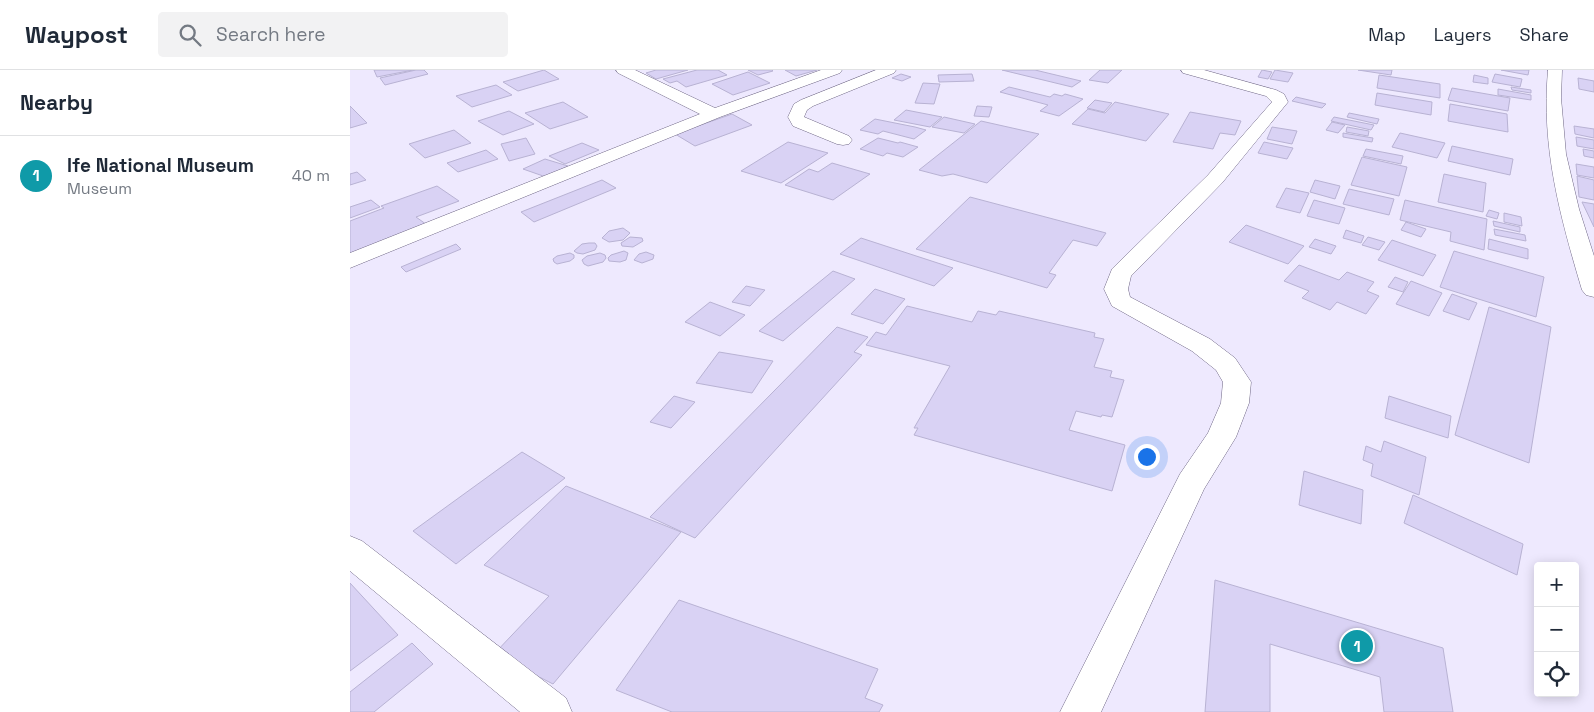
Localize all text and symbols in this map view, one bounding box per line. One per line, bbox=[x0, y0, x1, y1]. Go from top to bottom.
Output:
search box bbox=[158, 12, 508, 57]
text: Waypost bbox=[25, 19, 128, 50]
icon: search bbox=[176, 21, 204, 49]
text: Search here bbox=[216, 22, 326, 47]
text: Map bbox=[1368, 23, 1406, 46]
text: Layers bbox=[1434, 23, 1491, 46]
text: Share bbox=[1519, 23, 1569, 46]
text: Nearby bbox=[20, 89, 93, 116]
text: Ife National Museum bbox=[67, 153, 254, 178]
text: 1 bbox=[32, 165, 40, 186]
text: 40 m bbox=[292, 165, 330, 186]
text: Museum bbox=[67, 178, 132, 199]
your location bbox=[1134, 444, 1160, 470]
map controls bbox=[1534, 562, 1579, 697]
button: + bbox=[1534, 562, 1579, 607]
button: − bbox=[1534, 607, 1579, 652]
pin: 1 bbox=[1341, 627, 1373, 665]
button: locate bbox=[1534, 652, 1579, 697]

